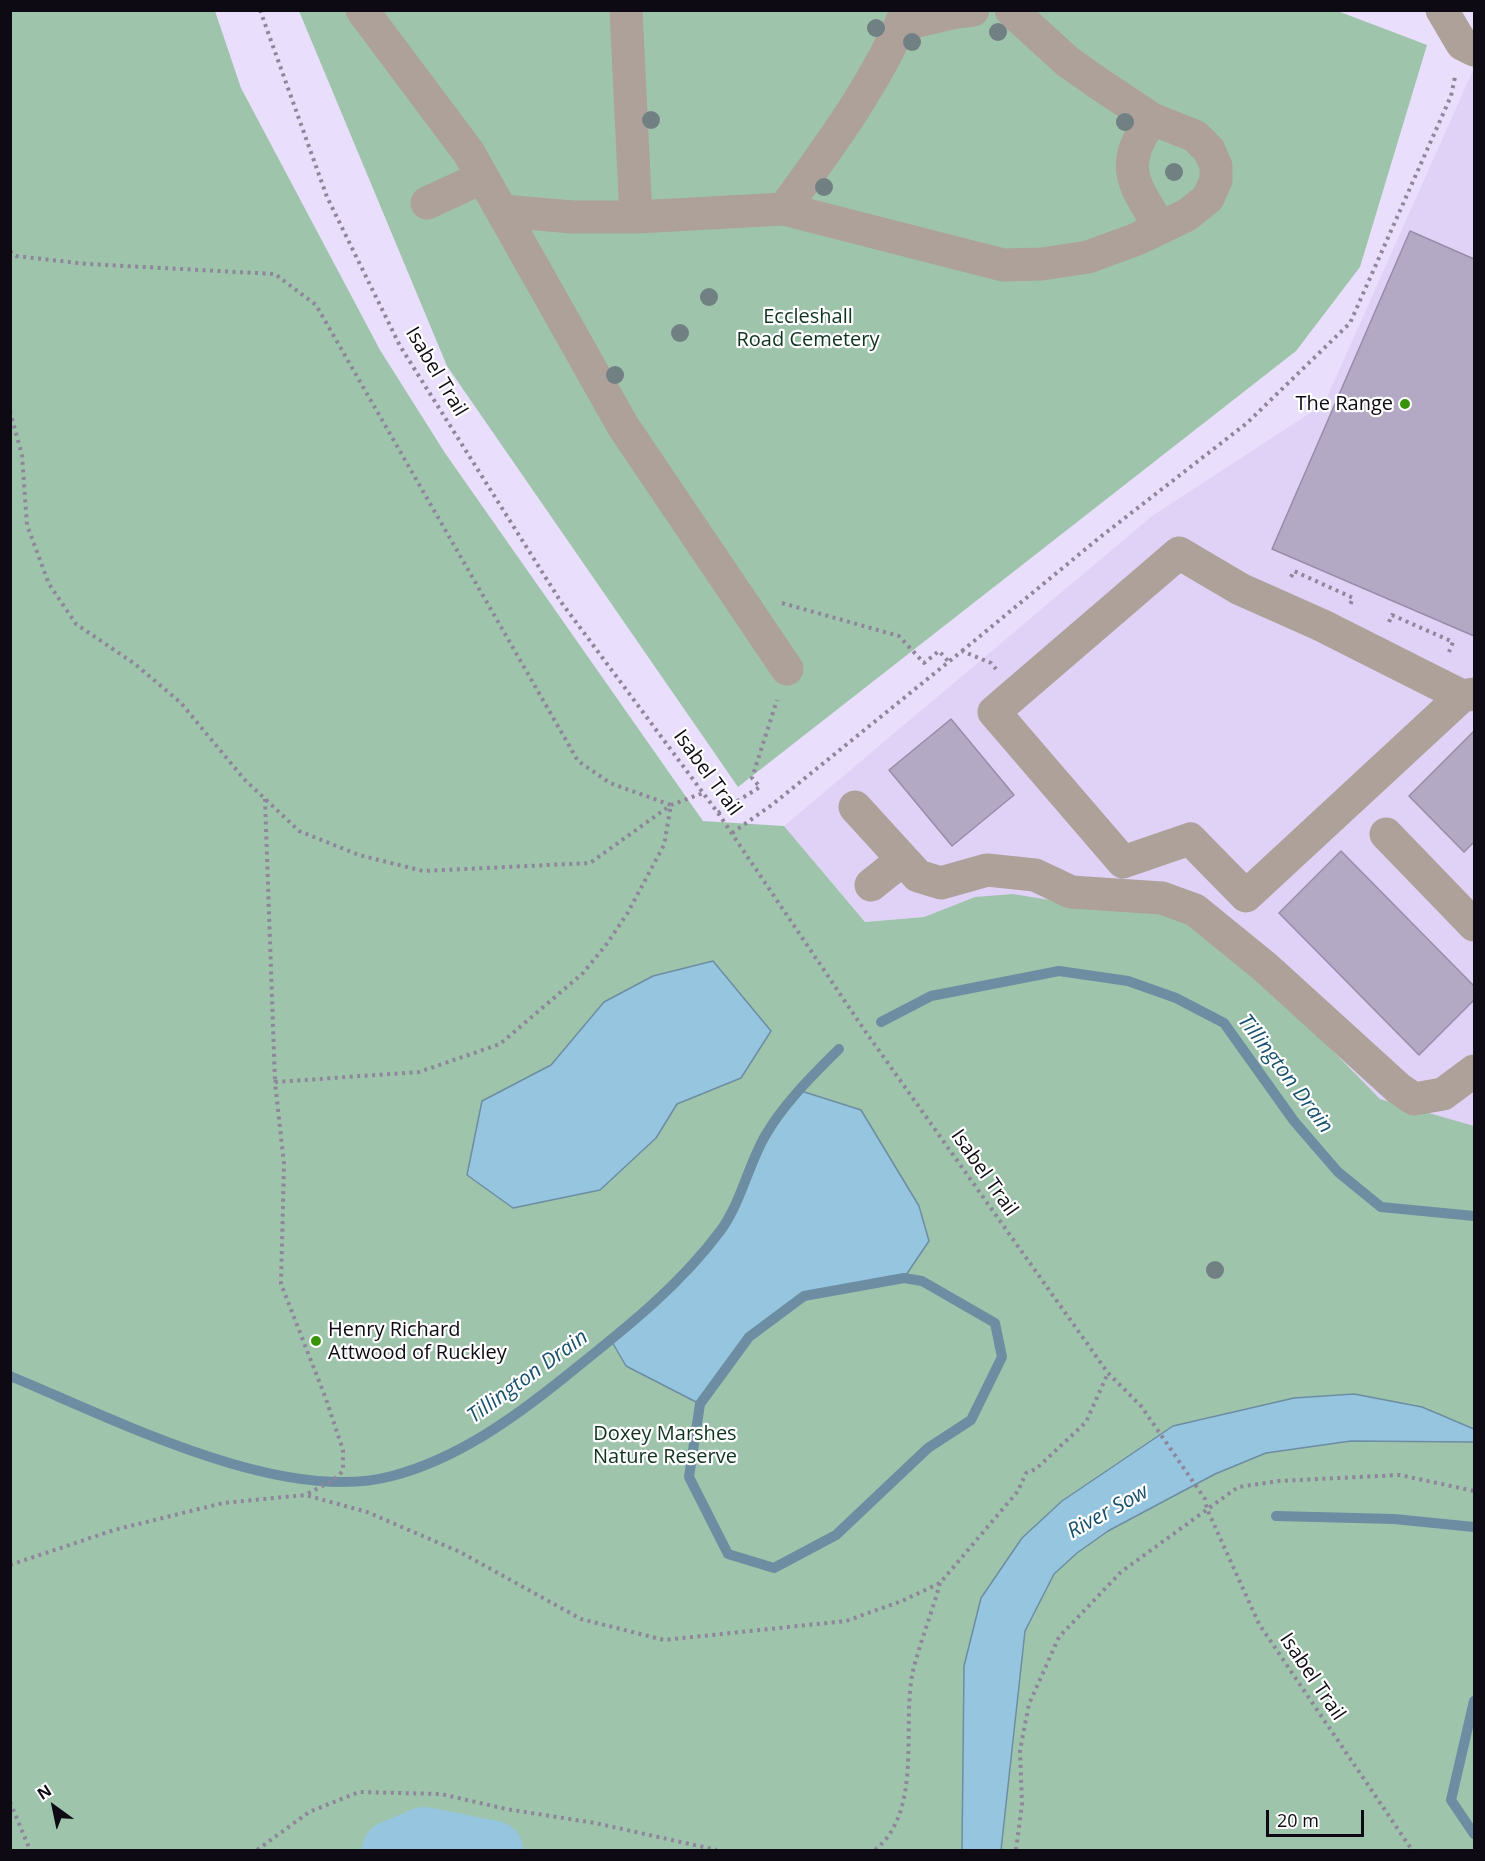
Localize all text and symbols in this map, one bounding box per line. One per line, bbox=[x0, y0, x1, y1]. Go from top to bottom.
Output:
park label: Eccleshall Road Cemetery bbox=[736, 305, 880, 352]
street label: Isabel Trail bbox=[400, 323, 472, 421]
place label: The Range bbox=[1295, 392, 1393, 416]
marker: The Range bbox=[1398, 397, 1412, 411]
street label: Isabel Trail bbox=[668, 725, 746, 821]
water label: Tillington Drain bbox=[1232, 1009, 1338, 1139]
street label: Isabel Trail bbox=[945, 1125, 1023, 1221]
place label: Henry Richard Attwood of Ruckley bbox=[328, 1318, 507, 1365]
water label: Tillington Drain bbox=[463, 1325, 593, 1429]
marker: Henry Richard Attwood of Ruckley bbox=[309, 1334, 323, 1348]
park label: Doxey Marshes Nature Reserve bbox=[593, 1422, 737, 1469]
water label: River Sow bbox=[1063, 1479, 1153, 1545]
street label: Isabel Trail bbox=[1274, 1629, 1350, 1725]
north arrow bbox=[24, 1777, 84, 1837]
text: N bbox=[33, 1779, 56, 1805]
scale bar bbox=[1269, 1798, 1366, 1836]
text: 20 m bbox=[1277, 1808, 1319, 1832]

